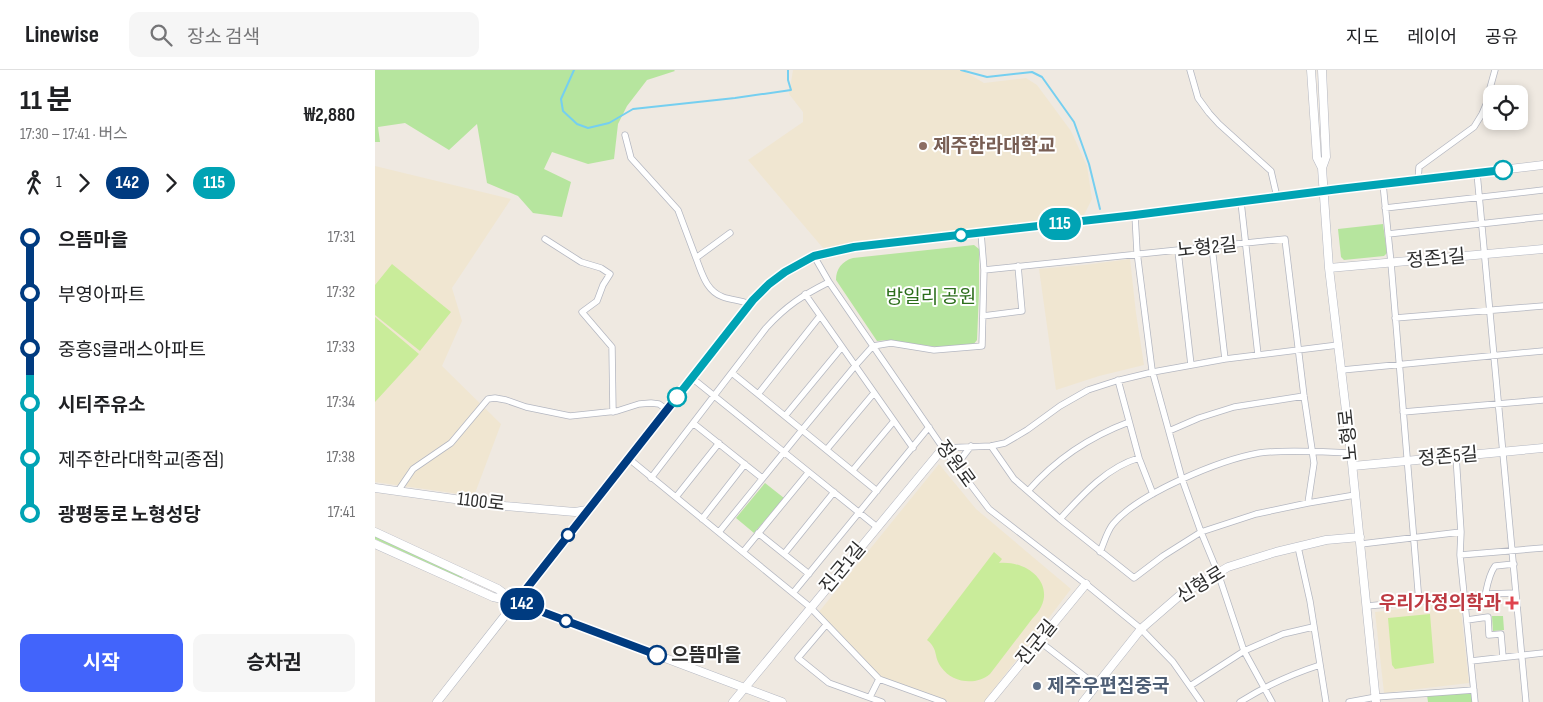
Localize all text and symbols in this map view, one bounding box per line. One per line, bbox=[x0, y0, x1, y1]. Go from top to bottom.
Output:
search box bbox=[129, 12, 479, 57]
text: Linewise bbox=[25, 20, 99, 49]
icon: search bbox=[147, 21, 175, 49]
text: 장소 검색 bbox=[187, 26, 260, 49]
text: 지도 bbox=[1346, 27, 1379, 48]
text: 레이어 bbox=[1407, 27, 1457, 48]
text: 공유 bbox=[1485, 27, 1518, 48]
text: 11 분 bbox=[20, 84, 72, 117]
map controls bbox=[1483, 85, 1528, 130]
button: locate bbox=[1483, 85, 1528, 130]
text: ₩2,880 bbox=[304, 104, 355, 127]
text: 17:30 – 17:41 · 버스 bbox=[20, 125, 128, 144]
place label: 제주한라대학교 bbox=[933, 135, 1055, 158]
marker: 제주한라대학교 bbox=[917, 140, 929, 152]
unlabelled marker bbox=[1493, 160, 1513, 180]
icon: walk bbox=[20, 169, 48, 197]
icon: forward bbox=[70, 169, 98, 197]
icon: forward bbox=[157, 169, 185, 197]
text: 142 bbox=[116, 172, 139, 193]
text: 115 bbox=[203, 172, 225, 193]
text: 1 bbox=[56, 173, 62, 192]
line badge: 115 bbox=[1031, 208, 1089, 240]
text: 115 bbox=[1049, 213, 1071, 234]
text: 17:31 bbox=[328, 228, 355, 247]
unlabelled marker bbox=[954, 228, 968, 242]
text: 으뜸마을 bbox=[58, 229, 128, 252]
street label: 노형2길 bbox=[1176, 233, 1238, 263]
street label: 정존1길 bbox=[1406, 245, 1466, 273]
text: 17:32 bbox=[327, 283, 355, 302]
text: 부영아파트 bbox=[58, 284, 145, 307]
park label: 방일리 공원 bbox=[886, 286, 976, 309]
text: 17:33 bbox=[327, 338, 355, 357]
text: 중흥S클래스아파트 bbox=[58, 339, 206, 362]
unlabelled marker bbox=[667, 387, 687, 407]
text: 17:34 bbox=[327, 393, 355, 412]
text: 시티주유소 bbox=[58, 394, 145, 417]
street label: 노형로 bbox=[1335, 408, 1363, 462]
street label: 정원로 bbox=[930, 436, 980, 492]
street label: 정존5길 bbox=[1417, 443, 1479, 471]
text: 17:38 bbox=[326, 448, 355, 467]
text: 제주한라대학교(종점) bbox=[58, 449, 224, 472]
street label: 1100로 bbox=[456, 488, 506, 516]
text: 17:41 bbox=[328, 503, 355, 522]
text: 광평동로 노형성당 bbox=[58, 504, 201, 527]
unlabelled marker bbox=[561, 528, 575, 542]
street label: 진군1길 bbox=[815, 538, 871, 598]
street label: 신형로 bbox=[1173, 562, 1229, 608]
line badge: 142 bbox=[493, 588, 551, 620]
place label: 우리가정의학과 bbox=[1379, 592, 1502, 615]
text: 142 bbox=[510, 593, 534, 614]
marker: 우리가정의학과 bbox=[1505, 596, 1519, 610]
unlabelled marker bbox=[559, 614, 573, 628]
street label: 진군길 bbox=[1012, 615, 1062, 671]
button: 시작 bbox=[20, 634, 183, 692]
button: 승차권 bbox=[193, 634, 355, 692]
place label: 으뜸마을 bbox=[671, 644, 741, 667]
marker: 으뜸마을 bbox=[647, 645, 667, 665]
place label: 제주우편집중국 bbox=[1047, 675, 1169, 698]
marker: 제주우편집중국 bbox=[1031, 680, 1043, 692]

